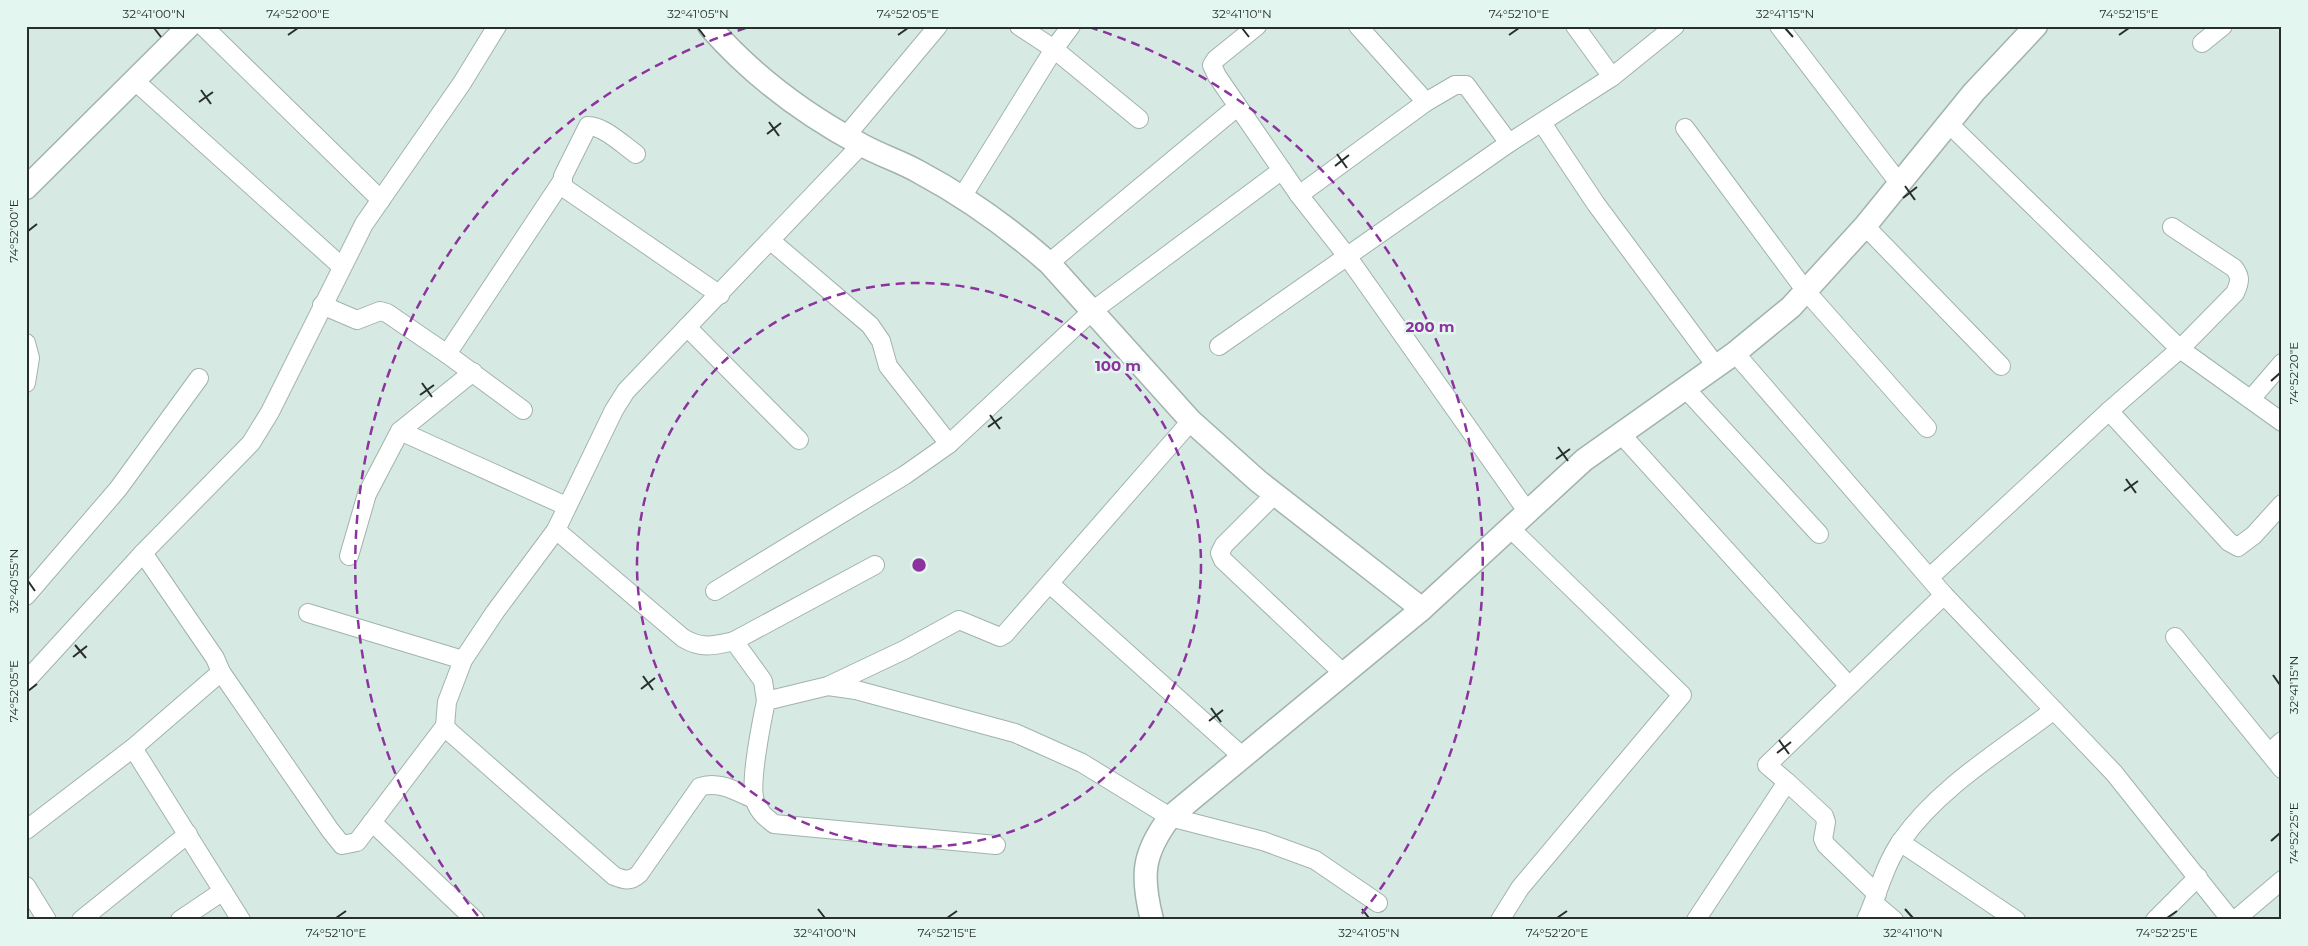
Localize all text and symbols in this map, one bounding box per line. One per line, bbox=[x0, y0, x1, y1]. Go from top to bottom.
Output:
text: 32°41'00"N bbox=[123, 6, 185, 21]
text: 74°52'00"E bbox=[266, 6, 330, 21]
text: 32°41'05"N bbox=[667, 6, 729, 21]
text: 74°52'05"E bbox=[877, 6, 939, 21]
text: 32°41'10"N bbox=[1212, 6, 1272, 21]
text: 74°52'10"E bbox=[1489, 6, 1549, 21]
text: 32°41'15"N bbox=[1756, 6, 1814, 21]
text: 74°52'15"E bbox=[2099, 6, 2159, 21]
text: 74°52'00"E bbox=[6, 199, 21, 263]
text: 200 m bbox=[1405, 317, 1455, 336]
text: 74°52'20"E bbox=[2286, 342, 2301, 404]
text: 100 m bbox=[1095, 356, 1141, 375]
text: 32°40'55"N bbox=[6, 549, 21, 613]
centre of rings bbox=[910, 556, 928, 574]
text: 32°41'15"N bbox=[2286, 656, 2301, 714]
text: 74°52'05"E bbox=[6, 660, 21, 722]
text: 74°52'25"E bbox=[2286, 802, 2301, 864]
text: 74°52'10"E bbox=[306, 925, 366, 940]
text: 32°41'00"N bbox=[794, 925, 856, 940]
text: 74°52'15"E bbox=[917, 925, 977, 940]
text: 32°41'05"N bbox=[1338, 925, 1400, 940]
text: 74°52'20"E bbox=[1526, 925, 1588, 940]
text: 32°41'10"N bbox=[1883, 925, 1943, 940]
text: 74°52'25"E bbox=[2136, 925, 2198, 940]

